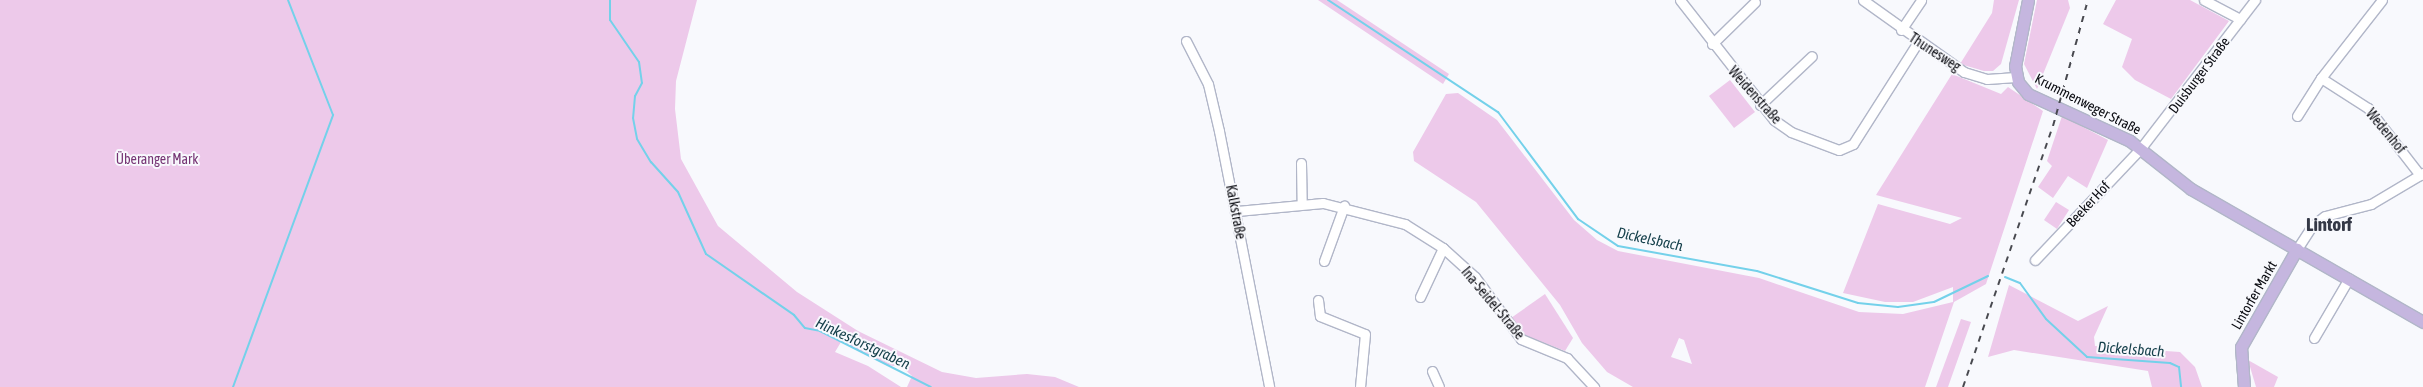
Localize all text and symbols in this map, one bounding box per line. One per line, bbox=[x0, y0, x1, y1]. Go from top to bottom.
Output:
street label: Thunesweg bbox=[1906, 29, 1964, 75]
street label: Duisburger Straße bbox=[2165, 34, 2233, 116]
street label: Weidenstraße bbox=[1725, 63, 1785, 127]
street label: Krummenweger Straße bbox=[2032, 70, 2144, 138]
street label: Wedenhof bbox=[2363, 105, 2409, 157]
park label: Überanger Mark bbox=[116, 151, 198, 167]
street label: Beeker Hof bbox=[2063, 178, 2113, 230]
street label: Kalkstraße bbox=[1222, 183, 1250, 241]
district label: Lintorf bbox=[2306, 214, 2352, 236]
water label: Dickelsbach bbox=[1616, 223, 1684, 255]
street label: Lintorfer Markt bbox=[2228, 258, 2280, 332]
street label: Ina-Seidel-Straße bbox=[1458, 263, 1528, 343]
water label: Hinkesforstgraben bbox=[813, 313, 913, 373]
water label: Dickelsbach bbox=[2097, 338, 2165, 360]

